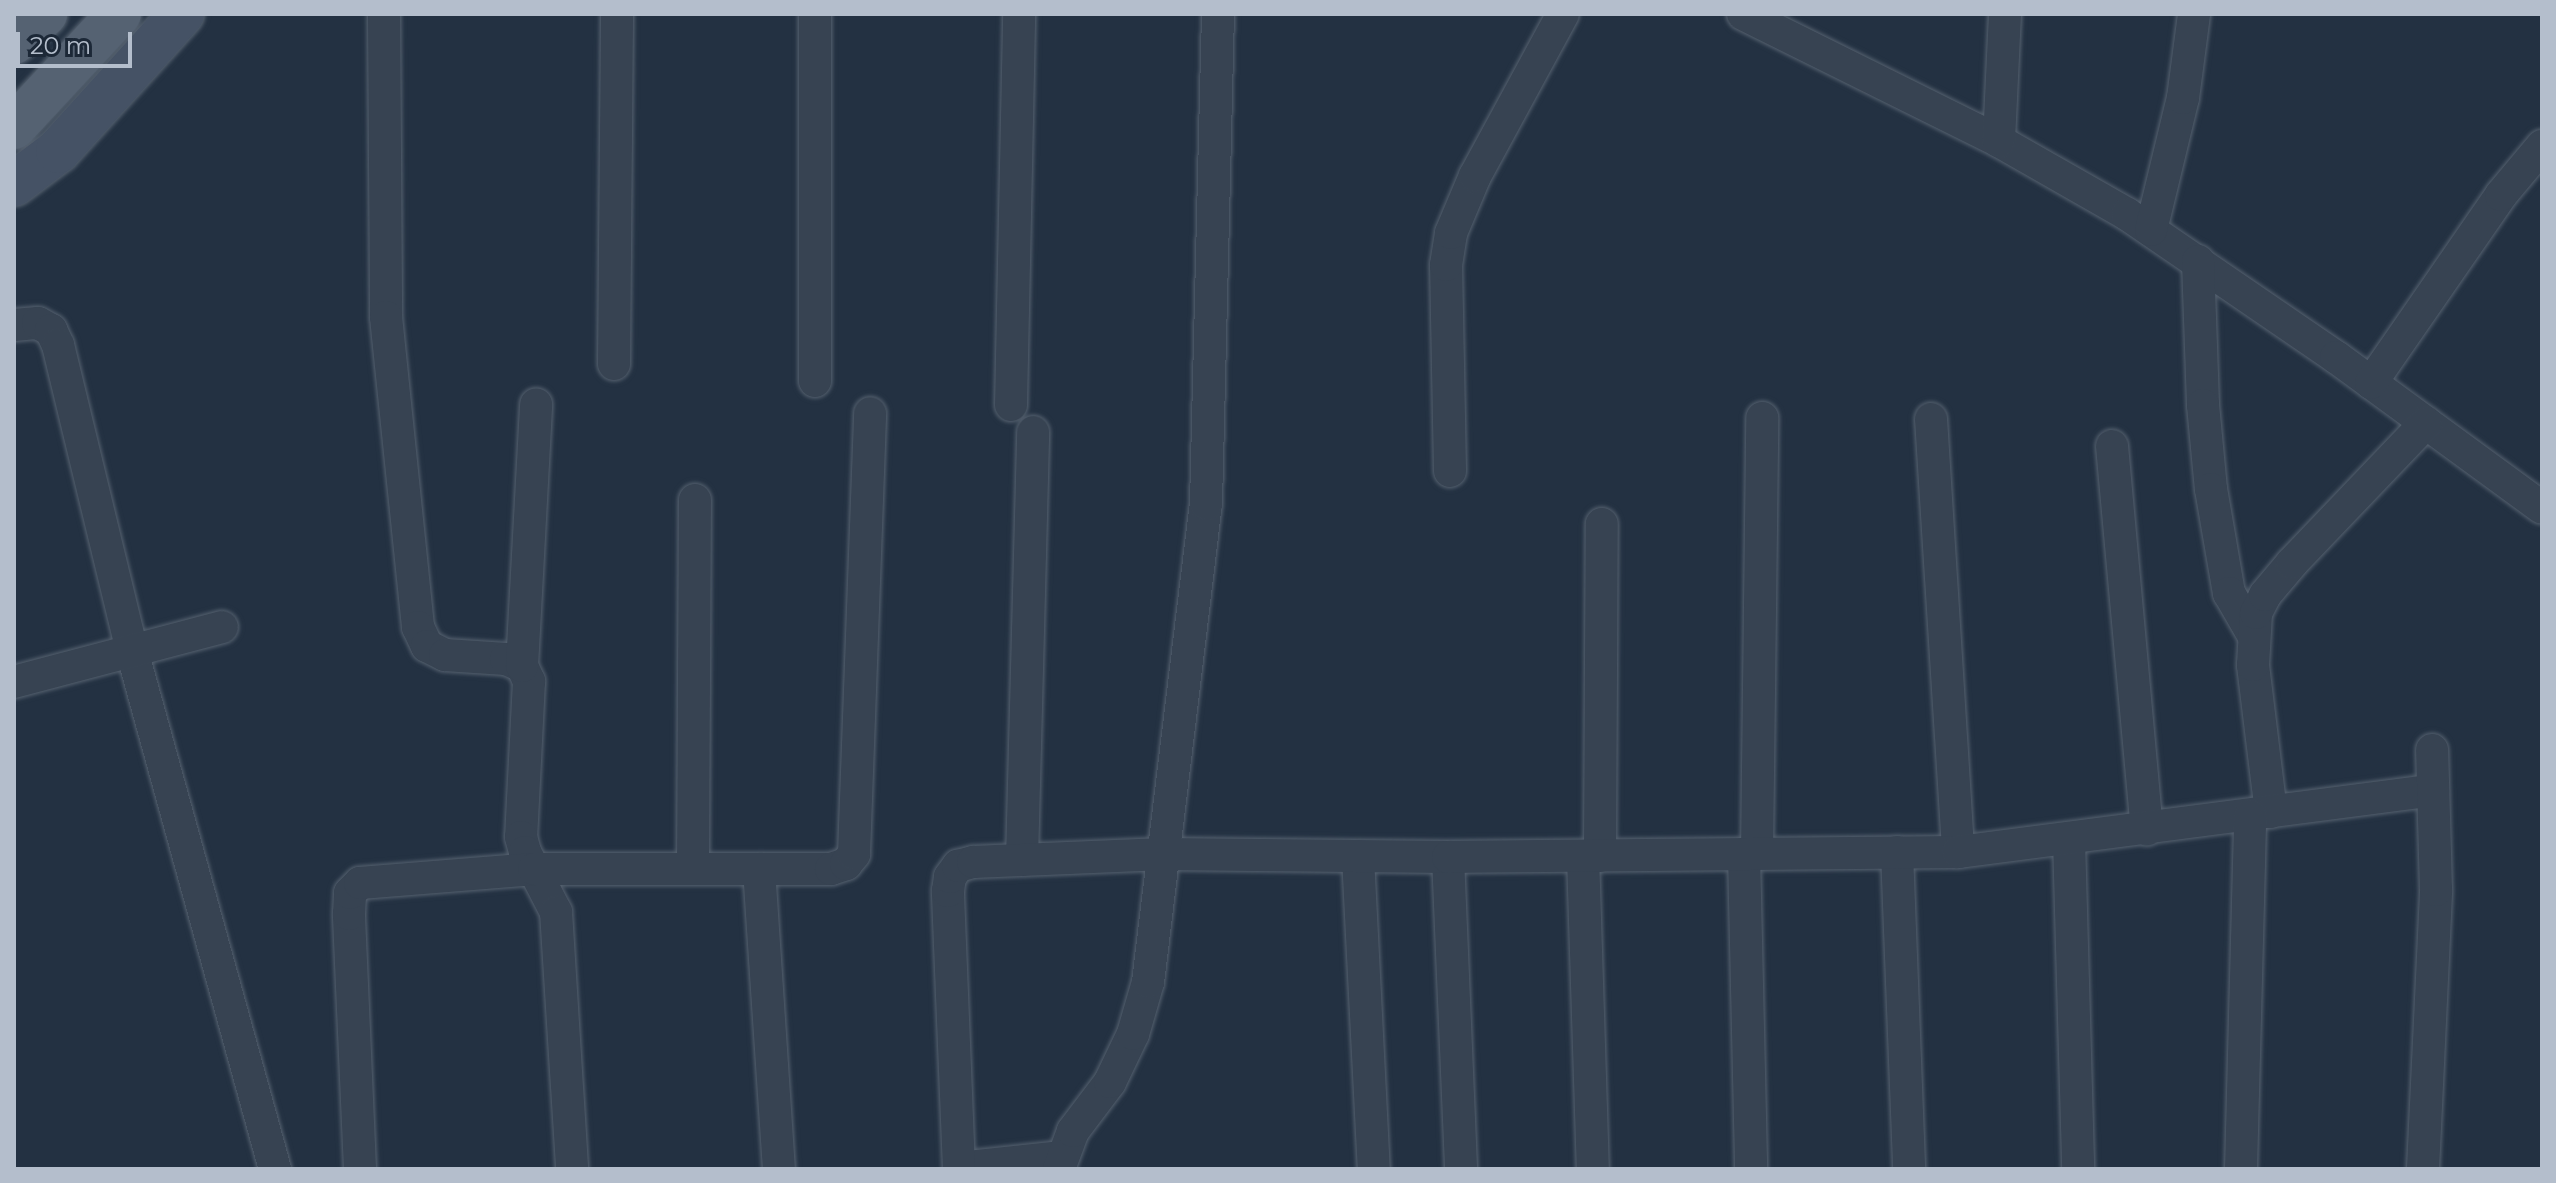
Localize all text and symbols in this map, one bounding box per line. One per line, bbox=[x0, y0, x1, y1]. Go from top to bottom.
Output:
scale bar bbox=[20, 16, 136, 66]
text: 20 m bbox=[30, 31, 91, 60]

